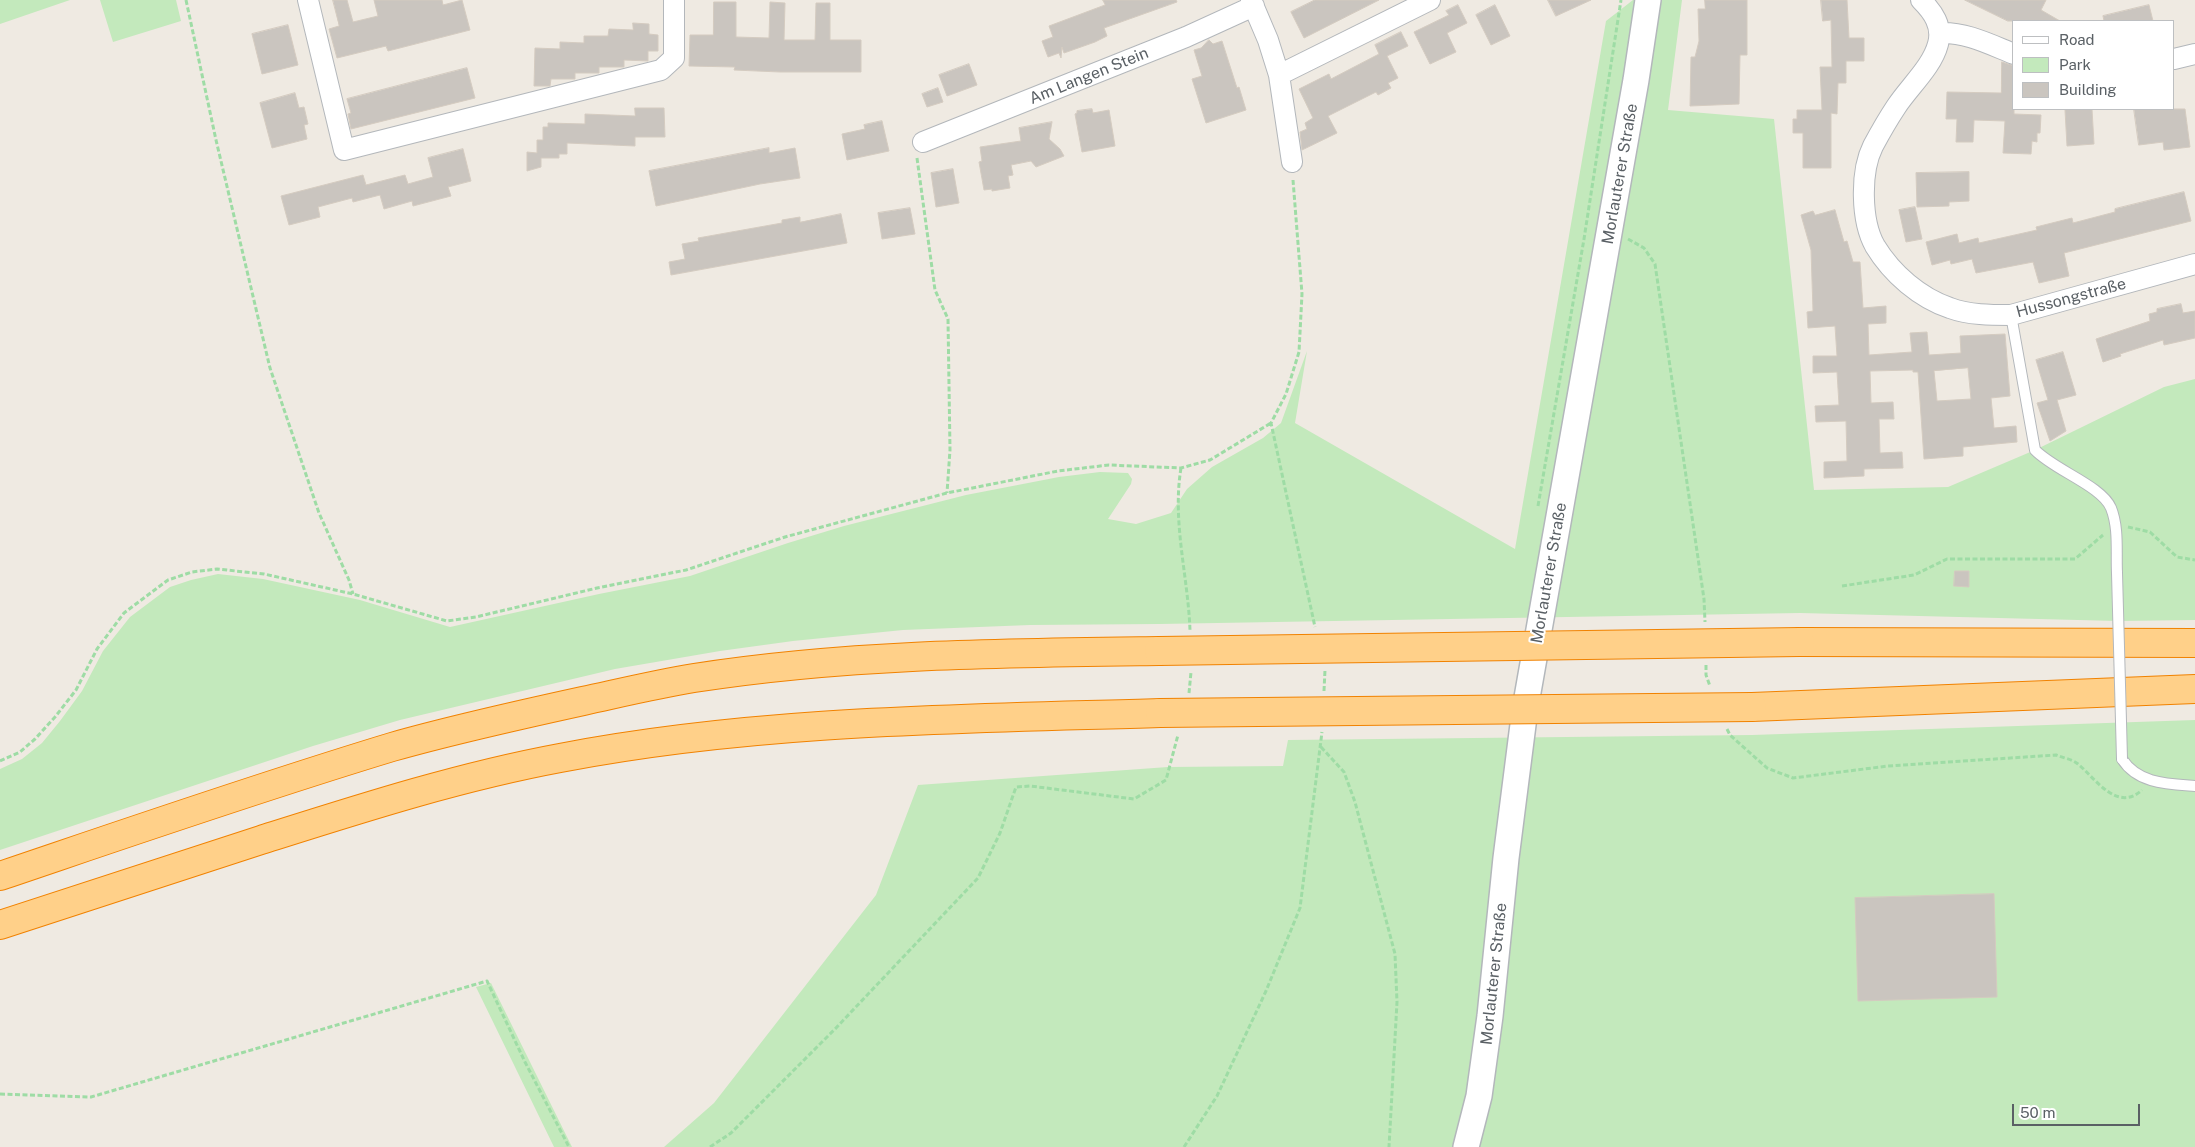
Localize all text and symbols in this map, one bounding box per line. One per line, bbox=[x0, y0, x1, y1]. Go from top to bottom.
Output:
legend bbox=[2012, 20, 2175, 110]
text: Road bbox=[2059, 31, 2095, 48]
street label: Am Langen Stein bbox=[1027, 43, 1151, 109]
text: Park bbox=[2059, 56, 2091, 73]
text: Building bbox=[2059, 81, 2117, 98]
street label: Morlauterer Straße bbox=[1598, 102, 1642, 246]
street label: Hussongstraße bbox=[2014, 274, 2128, 322]
street label: Morlauterer Straße bbox=[1527, 501, 1571, 645]
street label: Morlauterer Straße bbox=[1477, 902, 1511, 1046]
scale bar bbox=[2015, 1094, 2142, 1126]
text: 50 m bbox=[2020, 1104, 2055, 1121]

